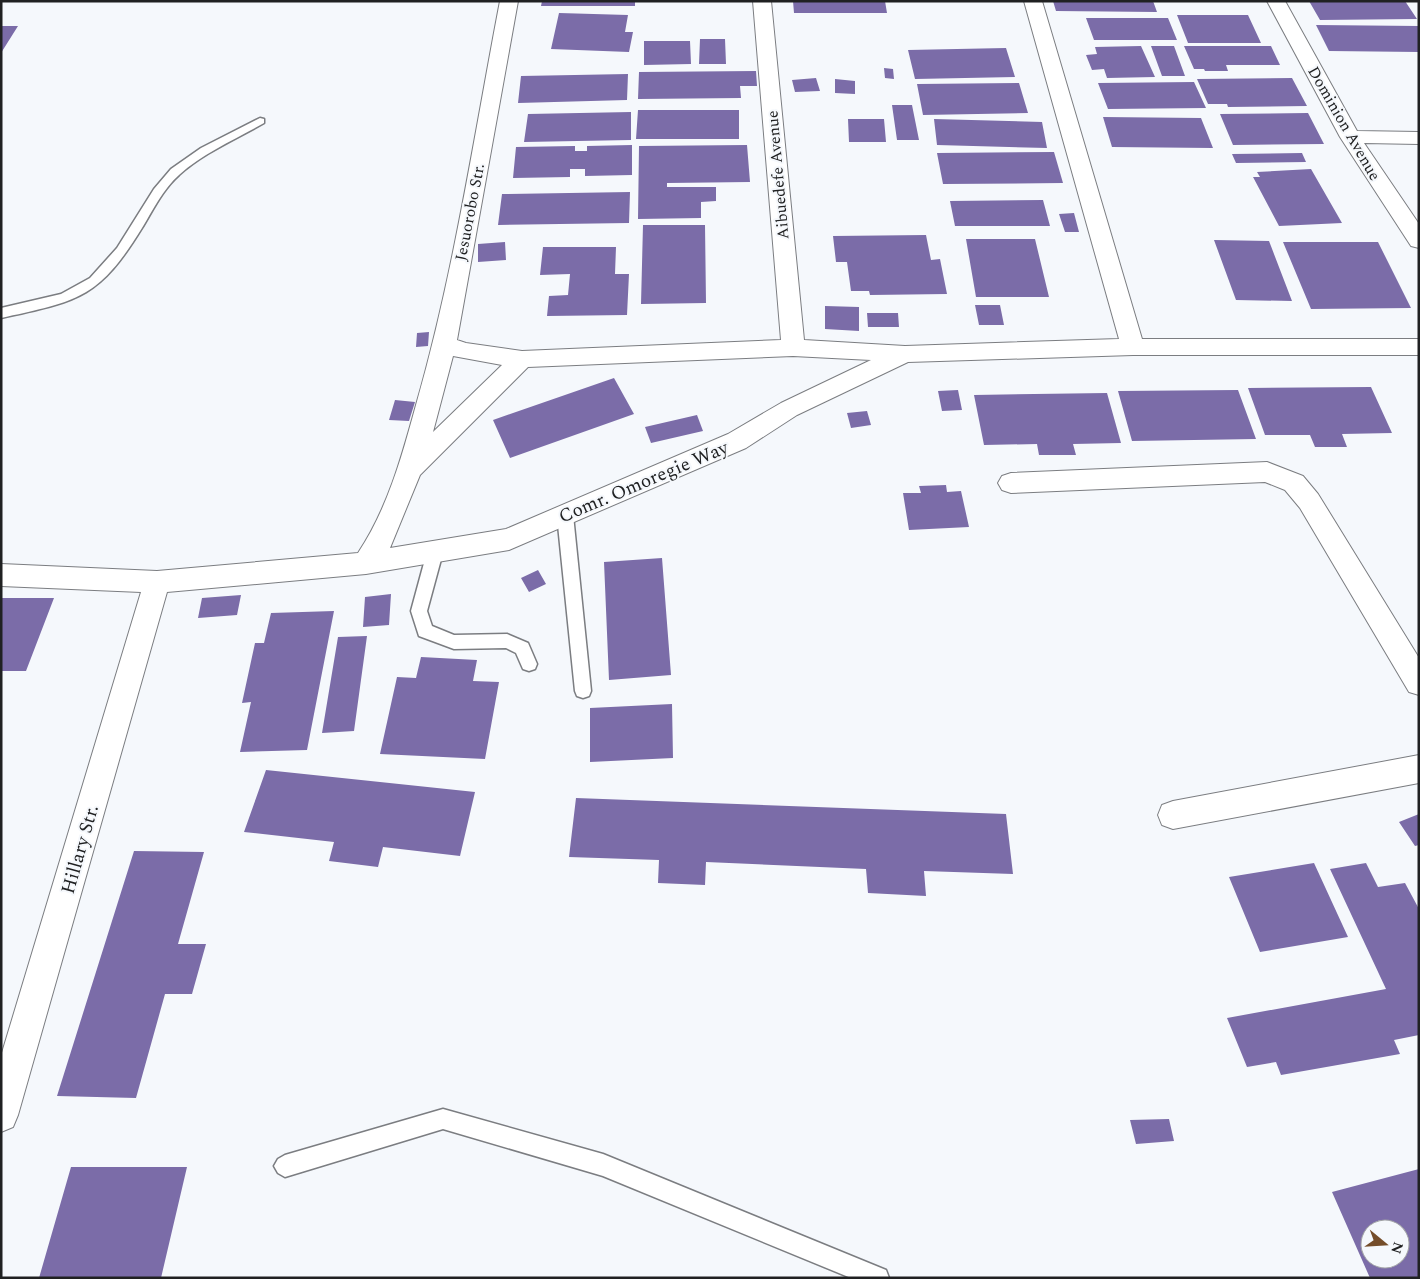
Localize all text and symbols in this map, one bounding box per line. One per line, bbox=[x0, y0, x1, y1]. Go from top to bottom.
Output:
street label: Dominion Avenue bbox=[1302, 62, 1387, 185]
street label: Aibuedefe Avenue bbox=[760, 109, 796, 240]
street label: Jesuorobo Str. bbox=[449, 161, 491, 263]
street label: Comr. Omoregie Way bbox=[554, 433, 734, 531]
street label: Hillary Str. bbox=[54, 801, 107, 898]
north arrow bbox=[1360, 1219, 1410, 1269]
text: N bbox=[1385, 1239, 1409, 1257]

